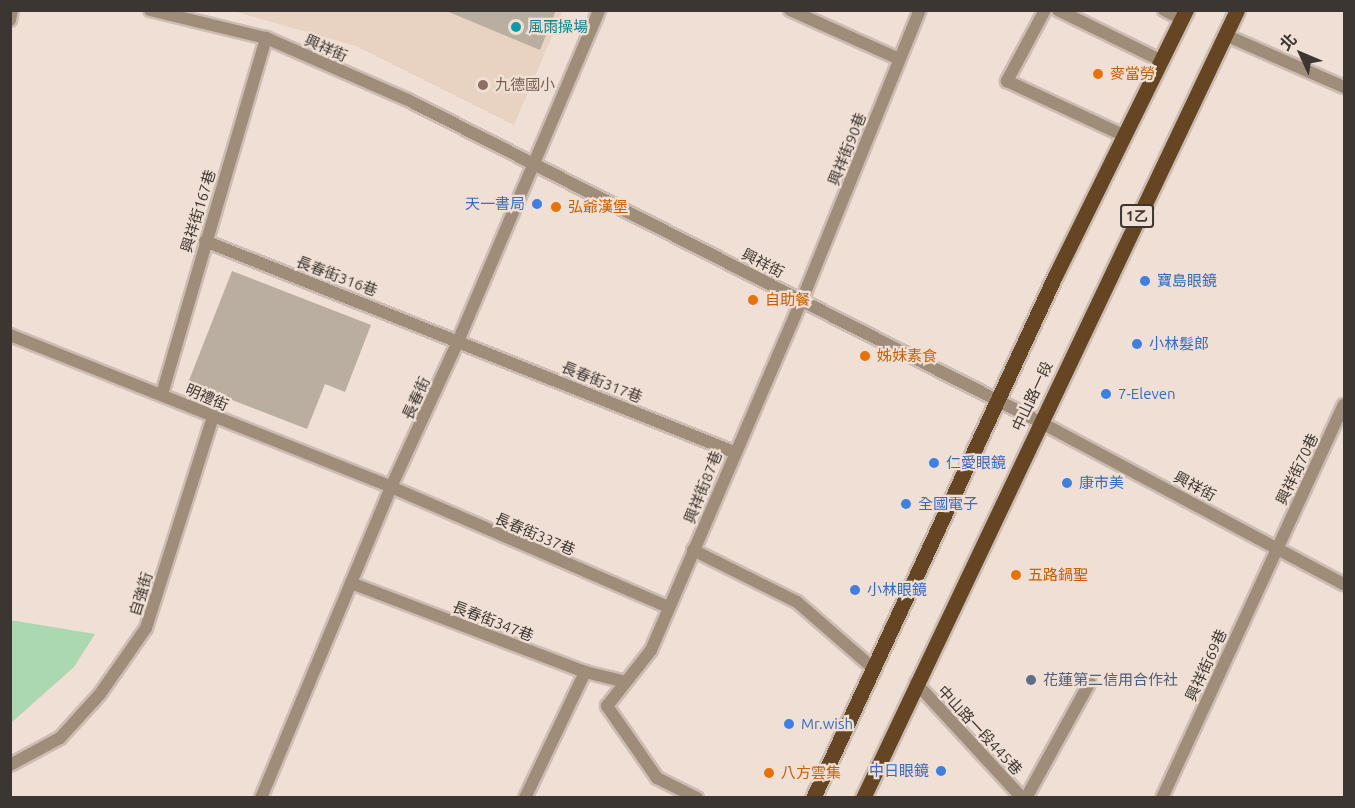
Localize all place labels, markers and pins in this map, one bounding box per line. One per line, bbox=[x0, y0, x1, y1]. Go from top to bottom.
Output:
place label: 風雨操場 bbox=[528, 18, 588, 36]
marker: 風雨操場 bbox=[509, 20, 523, 34]
place label: 麥當勞 bbox=[1110, 65, 1155, 83]
marker: 麥當勞 bbox=[1091, 67, 1105, 81]
place label: 九德國小 bbox=[495, 76, 555, 94]
marker: 九德國小 bbox=[476, 78, 490, 92]
place label: 天一書局 bbox=[465, 195, 525, 213]
marker: 天一書局 bbox=[530, 197, 544, 211]
place label: 弘爺漢堡 bbox=[568, 198, 628, 216]
marker: 弘爺漢堡 bbox=[549, 200, 563, 214]
place label: 寶島眼鏡 bbox=[1157, 272, 1217, 290]
marker: 寶島眼鏡 bbox=[1138, 274, 1152, 288]
place label: 自助餐 bbox=[765, 291, 810, 309]
marker: 自助餐 bbox=[746, 293, 760, 307]
place label: 小林髮郎 bbox=[1149, 335, 1209, 353]
marker: 小林髮郎 bbox=[1130, 337, 1144, 351]
place label: 姊妹素食 bbox=[877, 347, 937, 365]
marker: 姊妹素食 bbox=[858, 349, 872, 363]
place label: 7-Eleven bbox=[1118, 385, 1176, 403]
marker: 7-Eleven bbox=[1099, 387, 1113, 401]
place label: 仁愛眼鏡 bbox=[946, 454, 1006, 472]
marker: 仁愛眼鏡 bbox=[927, 456, 941, 470]
place label: 康市美 bbox=[1079, 474, 1124, 492]
marker: 康市美 bbox=[1060, 476, 1074, 490]
place label: 全國電子 bbox=[918, 495, 978, 513]
marker: 全國電子 bbox=[899, 497, 913, 511]
place label: 五路鍋聖 bbox=[1028, 566, 1088, 584]
marker: 五路鍋聖 bbox=[1009, 568, 1023, 582]
place label: 小林眼鏡 bbox=[867, 581, 927, 599]
marker: 小林眼鏡 bbox=[848, 583, 862, 597]
place label: 花蓮第二信用合作社 bbox=[1043, 671, 1178, 689]
marker: 花蓮第二信用合作社 bbox=[1024, 673, 1038, 687]
place label: Mr.wish bbox=[801, 715, 853, 733]
marker: Mr.wish bbox=[782, 717, 796, 731]
place label: 中日眼鏡 bbox=[869, 762, 929, 780]
place label: 八方雲集 bbox=[781, 764, 841, 782]
marker: 中日眼鏡 bbox=[934, 764, 948, 778]
marker: 八方雲集 bbox=[762, 766, 776, 780]

